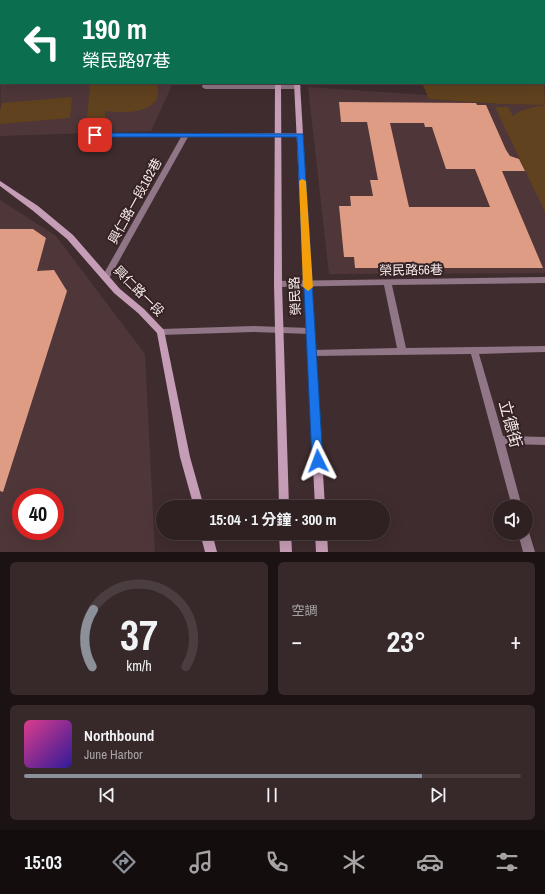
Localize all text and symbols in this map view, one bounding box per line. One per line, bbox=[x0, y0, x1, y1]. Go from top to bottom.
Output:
text: 190 m bbox=[82, 10, 147, 48]
icon: left bbox=[16, 16, 68, 68]
text: 榮民路97巷 bbox=[82, 48, 170, 73]
pin bbox=[78, 118, 112, 152]
icon: arrive bbox=[84, 124, 106, 146]
street label: 興仁路一段162巷 bbox=[104, 155, 166, 247]
street label: 榮民路56巷 bbox=[379, 261, 443, 279]
street label: 興仁路一段 bbox=[110, 262, 168, 320]
street label: 榮民路 bbox=[285, 276, 305, 316]
street label: 立德街 bbox=[494, 398, 528, 450]
position arrow bbox=[297, 440, 339, 482]
speed limit sign: 40 bbox=[12, 488, 64, 540]
map controls bbox=[493, 500, 533, 540]
button: sound bbox=[493, 500, 533, 540]
text: 15:04 · 1 分鐘 · 300 m bbox=[209, 509, 337, 530]
text: 空調 bbox=[292, 602, 318, 619]
text: 37 bbox=[120, 606, 158, 662]
text: 23° bbox=[387, 621, 426, 661]
text: − bbox=[292, 626, 302, 656]
text: + bbox=[510, 626, 521, 656]
text: km/h bbox=[126, 655, 151, 674]
text: Northbound bbox=[84, 725, 154, 746]
text: June Harbor bbox=[84, 746, 143, 763]
icon: previous bbox=[96, 784, 118, 806]
icon: pause bbox=[261, 784, 283, 806]
icon: next bbox=[427, 784, 449, 806]
icon: directions bbox=[110, 848, 138, 876]
icon: music bbox=[187, 848, 215, 876]
icon: phone bbox=[263, 848, 291, 876]
icon: climate bbox=[340, 848, 368, 876]
icon: car bbox=[416, 848, 444, 876]
icon: filters bbox=[493, 848, 521, 876]
text: 15:03 bbox=[24, 850, 62, 875]

